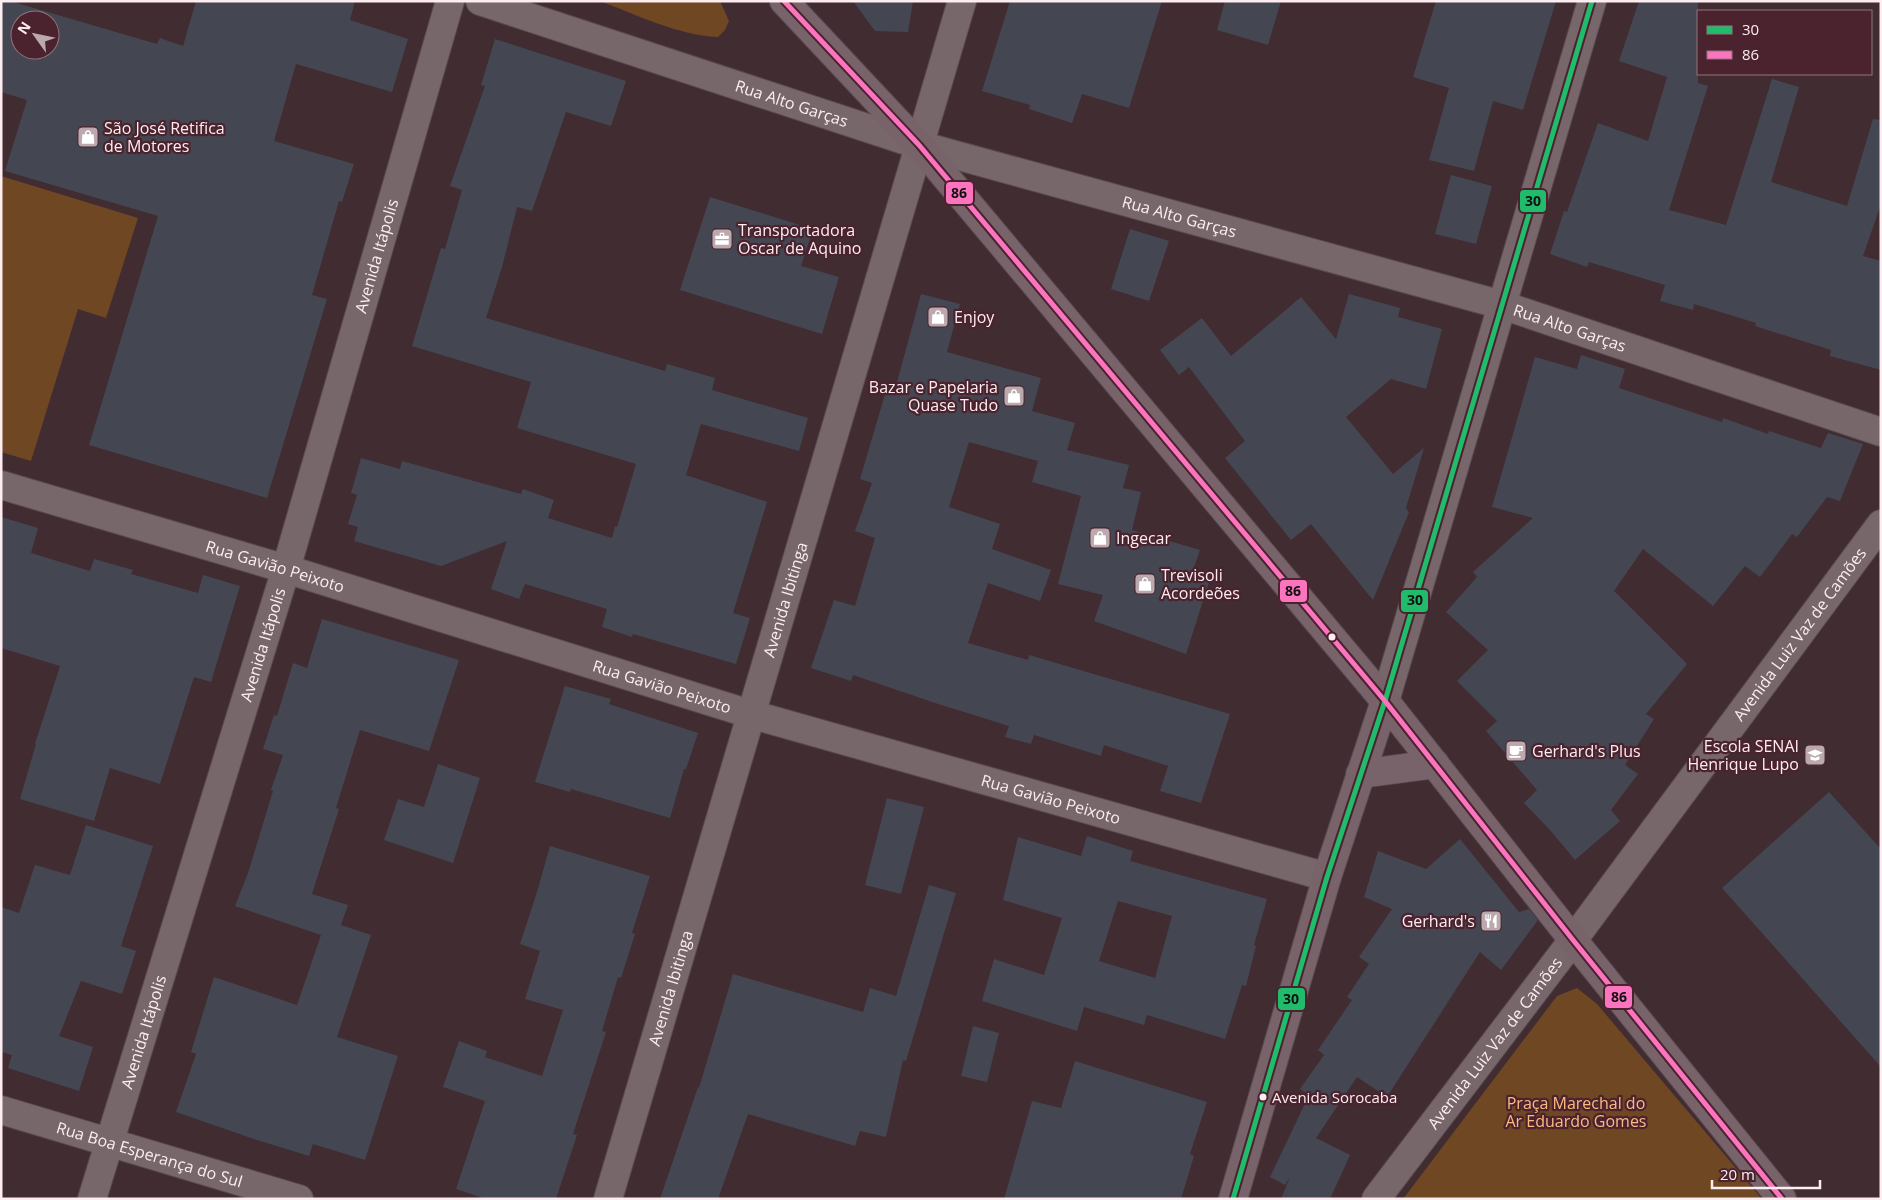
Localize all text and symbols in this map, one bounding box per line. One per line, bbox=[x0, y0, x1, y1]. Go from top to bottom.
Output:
north arrow bbox=[10, 10, 60, 60]
legend bbox=[1697, 10, 1872, 75]
text: N bbox=[13, 18, 35, 38]
text: 30 bbox=[1742, 19, 1759, 39]
text: 86 bbox=[1742, 44, 1759, 64]
street label: Rua Alto Garças bbox=[732, 74, 851, 132]
place label: São José Retifica de Motores bbox=[104, 117, 225, 157]
shop icon: São José Retifica de Motores bbox=[76, 125, 100, 149]
line badge: 86 bbox=[945, 181, 974, 205]
text: 86 bbox=[951, 183, 967, 202]
line badge: 30 bbox=[1519, 189, 1547, 213]
street label: Rua Alto Garças bbox=[1120, 190, 1239, 243]
text: 30 bbox=[1525, 191, 1541, 210]
street label: Avenida Itápolis bbox=[349, 196, 403, 316]
place label: Transportadora Oscar de Aquino bbox=[738, 219, 861, 259]
office icon: Transportadora Oscar de Aquino bbox=[710, 227, 734, 251]
street label: Rua Alto Garças bbox=[1510, 299, 1629, 357]
shop icon: Enjoy bbox=[926, 305, 950, 329]
place label: Enjoy bbox=[954, 306, 995, 328]
place label: Bazar e Papelaria Quase Tudo bbox=[869, 376, 998, 416]
shop icon: Bazar e Papelaria Quase Tudo bbox=[1002, 384, 1026, 408]
shop icon: Ingecar bbox=[1088, 526, 1112, 550]
place label: Ingecar bbox=[1116, 527, 1172, 549]
street label: Rua Gavião Peixoto bbox=[203, 535, 347, 598]
street label: Avenida Ibitinga bbox=[758, 539, 813, 660]
street label: Avenida Luiz Vaz de Camões bbox=[1728, 543, 1871, 725]
place label: Trevisoli Acordeões bbox=[1161, 564, 1240, 604]
shop icon: Trevisoli Acordeões bbox=[1133, 572, 1157, 596]
line badge: 86 bbox=[1279, 579, 1308, 603]
text: 86 bbox=[1285, 581, 1301, 600]
street label: Avenida Itápolis bbox=[235, 585, 291, 704]
line badge: 30 bbox=[1400, 589, 1429, 613]
text: 30 bbox=[1407, 590, 1423, 609]
unlabelled marker bbox=[1327, 632, 1337, 642]
street label: Rua Gavião Peixoto bbox=[590, 655, 734, 718]
place label: Escola SENAI Henrique Lupo bbox=[1688, 735, 1799, 775]
cafe icon: Gerhard's Plus bbox=[1504, 739, 1528, 763]
place label: Gerhard's Plus bbox=[1532, 740, 1641, 762]
school or university icon: Escola SENAI Henrique Lupo bbox=[1803, 743, 1827, 767]
street label: Rua Gavião Peixoto bbox=[979, 769, 1123, 829]
restaurant icon: Gerhard's bbox=[1479, 909, 1503, 933]
place label: Gerhard's bbox=[1402, 910, 1475, 932]
street label: Avenida Ibitinga bbox=[643, 928, 698, 1048]
street label: Avenida Luiz Vaz de Camões bbox=[1422, 952, 1567, 1134]
street label: Avenida Itápolis bbox=[116, 972, 171, 1091]
line badge: 86 bbox=[1604, 985, 1633, 1009]
line badge: 30 bbox=[1277, 987, 1306, 1011]
text: 86 bbox=[1611, 987, 1627, 1006]
text: 30 bbox=[1283, 989, 1299, 1008]
place label: Avenida Sorocaba bbox=[1272, 1087, 1397, 1107]
marker: Avenida Sorocaba bbox=[1258, 1092, 1268, 1102]
park label: Praça Marechal do Ar Eduardo Gomes bbox=[1506, 1092, 1646, 1132]
street label: Rua Boa Esperança do Sul bbox=[54, 1116, 245, 1193]
scale bar bbox=[1712, 1158, 1820, 1190]
text: 20 m bbox=[1720, 1164, 1755, 1184]

